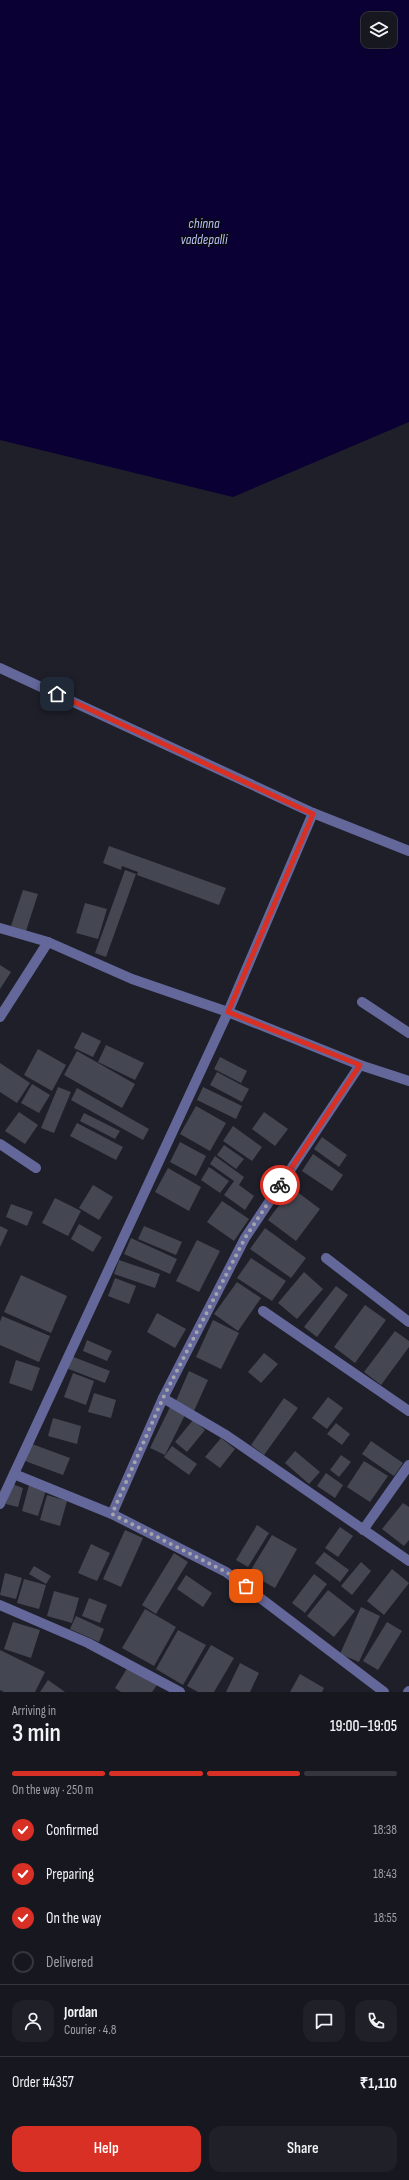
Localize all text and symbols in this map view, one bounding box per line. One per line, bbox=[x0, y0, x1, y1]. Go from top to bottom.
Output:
map controls bbox=[361, 12, 397, 48]
button: layers bbox=[361, 12, 397, 48]
water label: chinna vaddepalli bbox=[181, 215, 228, 248]
pin bbox=[40, 677, 74, 711]
icon: home bbox=[46, 683, 68, 705]
courier bbox=[260, 1165, 300, 1205]
icon: bike bbox=[269, 1174, 291, 1196]
pin bbox=[229, 1569, 263, 1603]
icon: bag bbox=[235, 1575, 257, 1597]
text: Arriving in bbox=[12, 1703, 56, 1719]
text: 19:00–19:05 bbox=[330, 1717, 397, 1736]
text: 3 min bbox=[12, 1718, 61, 1749]
text: On the way · 250 m bbox=[12, 1782, 93, 1798]
icon: check bbox=[12, 1819, 34, 1841]
text: Confirmed bbox=[46, 1821, 99, 1840]
text: 18:38 bbox=[373, 1822, 397, 1838]
icon: check bbox=[12, 1863, 34, 1885]
text: Preparing bbox=[46, 1865, 94, 1884]
text: 18:43 bbox=[373, 1866, 397, 1882]
icon: check bbox=[12, 1907, 34, 1929]
text: On the way bbox=[46, 1909, 101, 1928]
text: 18:55 bbox=[374, 1910, 397, 1926]
text: Delivered bbox=[46, 1953, 93, 1972]
button: person bbox=[12, 2000, 54, 2042]
button: chat bbox=[303, 2000, 345, 2042]
button: phone bbox=[355, 2000, 397, 2042]
text: Jordan bbox=[64, 2003, 98, 2022]
text: Courier · 4.8 bbox=[64, 2022, 116, 2038]
text: Order #4357 bbox=[12, 2073, 74, 2092]
text: ₹1,110 bbox=[360, 2074, 397, 2093]
button: Help bbox=[12, 2126, 201, 2172]
button: Share bbox=[209, 2126, 397, 2172]

